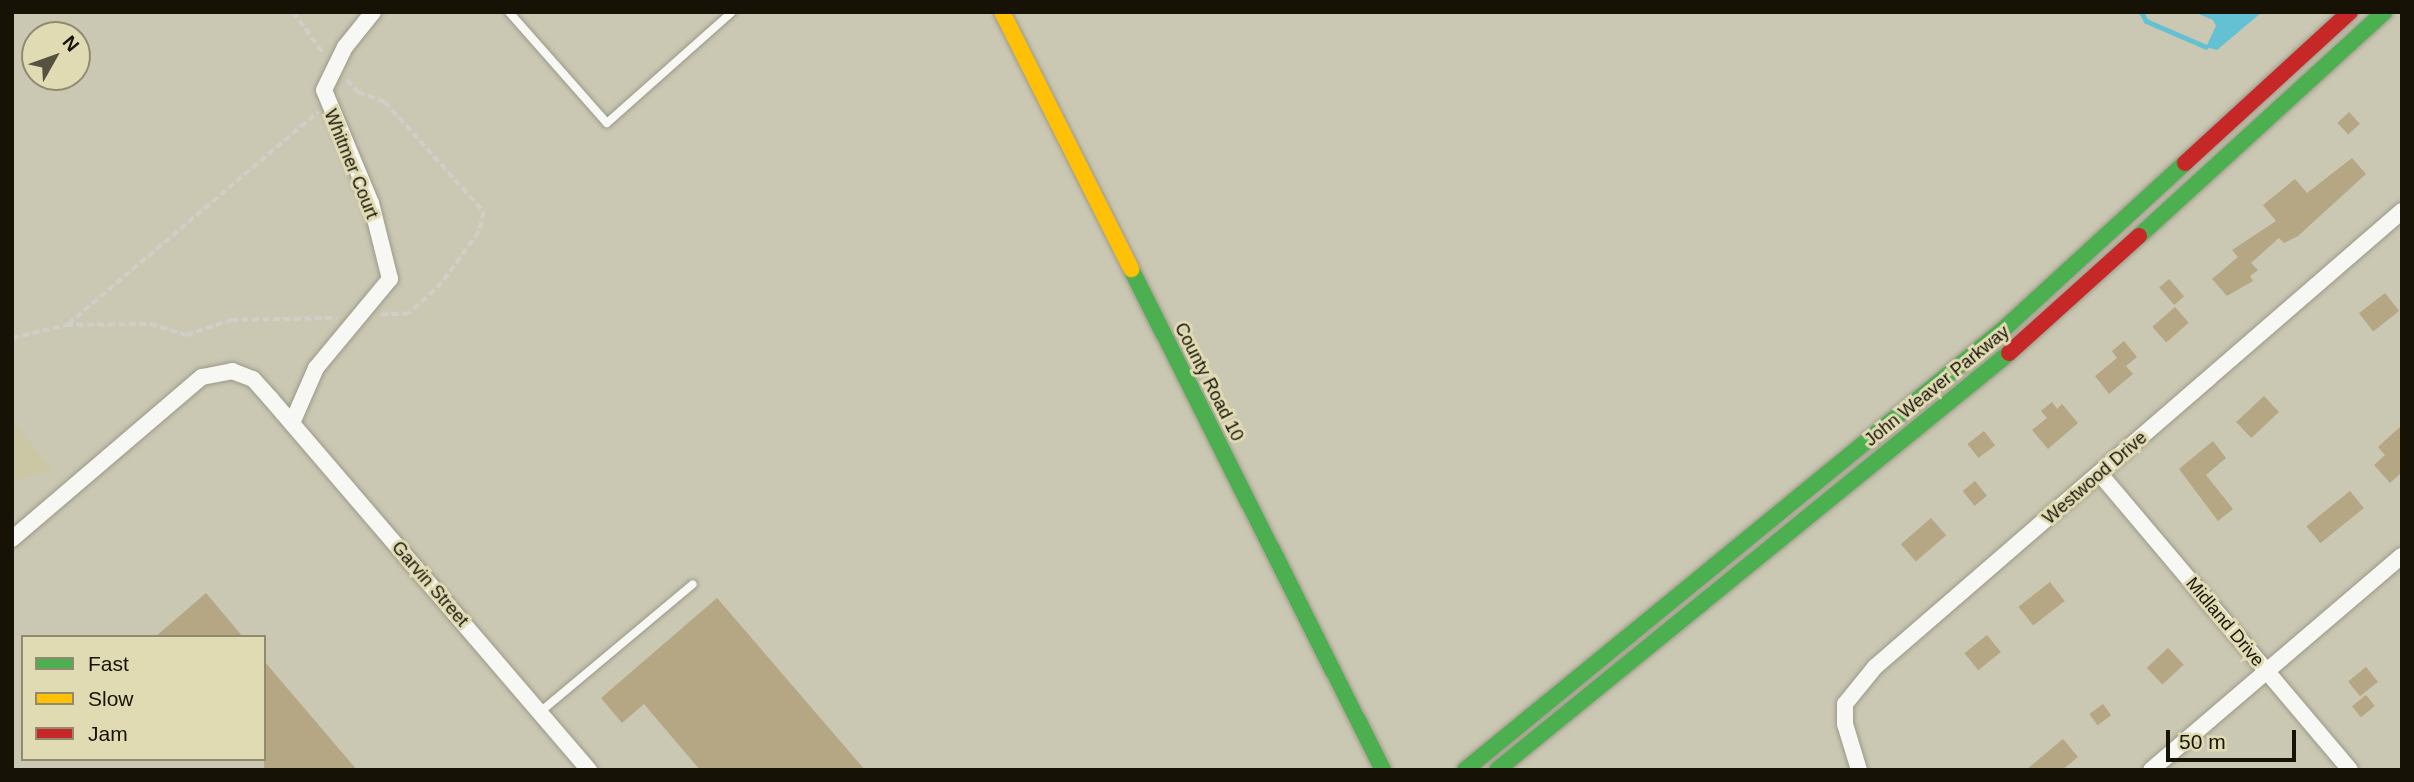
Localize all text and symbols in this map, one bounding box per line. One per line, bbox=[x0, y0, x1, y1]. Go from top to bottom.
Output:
north arrow bbox=[21, 21, 91, 91]
text: N bbox=[58, 31, 83, 55]
street label: Whitmer Court bbox=[319, 106, 383, 222]
street label: County Road 10 bbox=[1170, 319, 1248, 445]
street label: John Weaver Parkway bbox=[1860, 321, 2014, 451]
street label: Westwood Drive bbox=[2039, 427, 2151, 529]
street label: Garvin Street bbox=[387, 537, 473, 631]
street label: Midland Drive bbox=[2181, 573, 2269, 671]
legend bbox=[21, 635, 266, 761]
text: Fast bbox=[88, 652, 129, 675]
text: Slow bbox=[88, 687, 134, 710]
scale bar bbox=[2169, 716, 2298, 760]
text: Jam bbox=[88, 722, 128, 745]
text: 50 m bbox=[2179, 730, 2226, 753]

